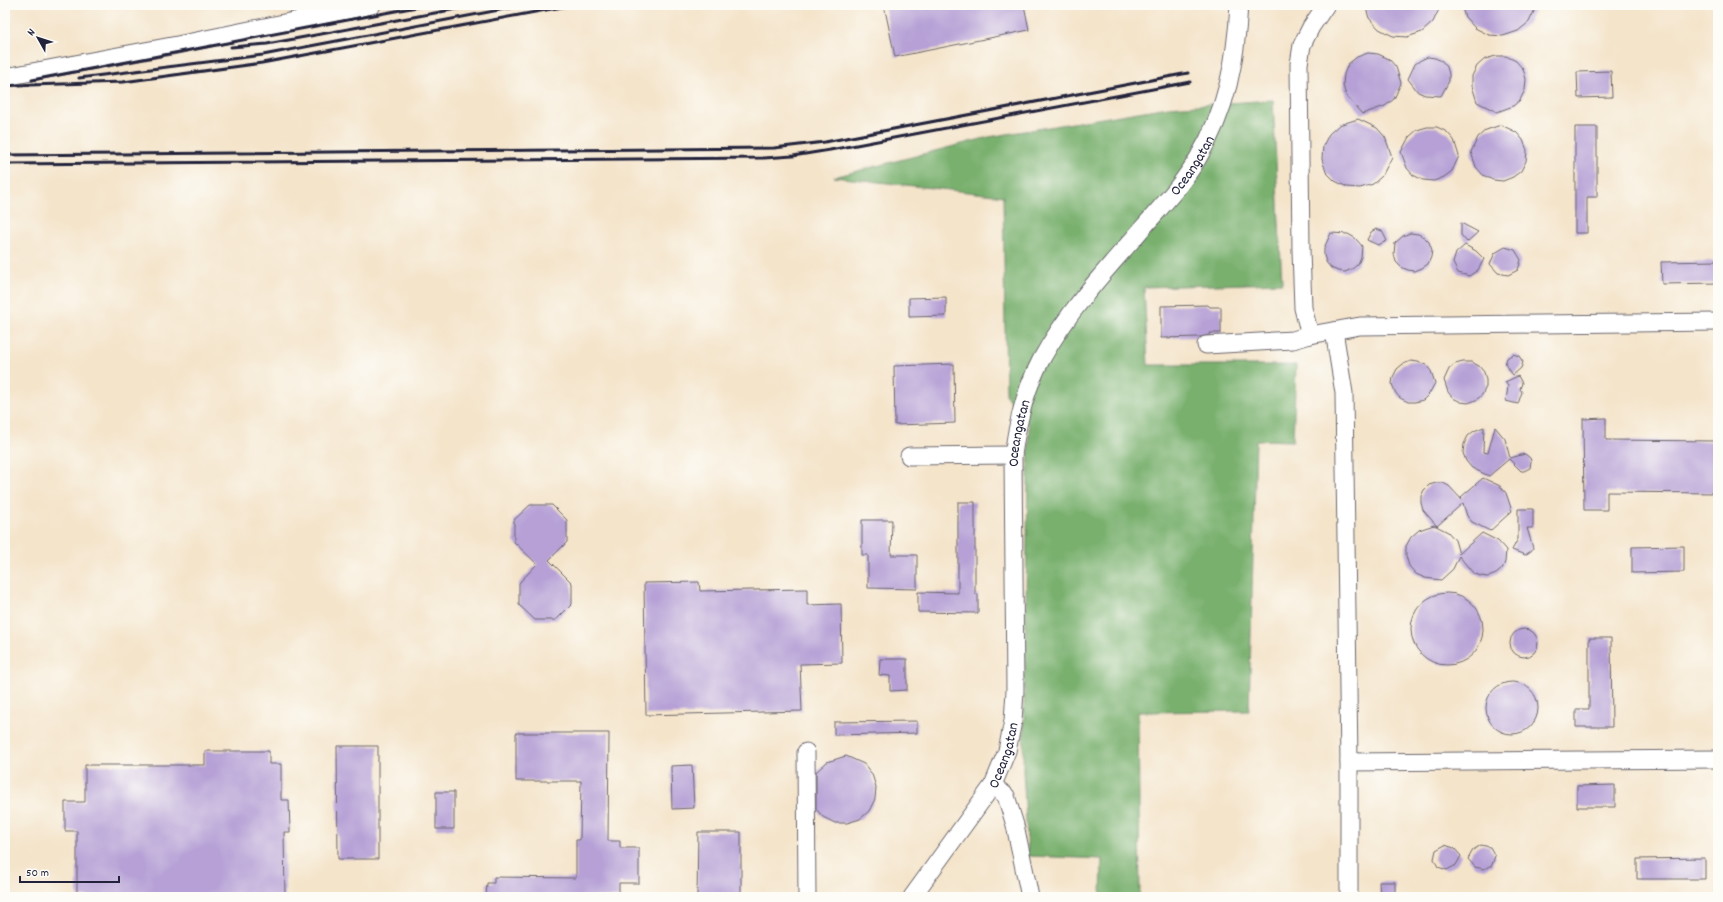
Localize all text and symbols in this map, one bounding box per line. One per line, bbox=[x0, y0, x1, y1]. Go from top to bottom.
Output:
north arrow bbox=[18, 18, 58, 58]
text: N bbox=[24, 25, 40, 40]
street label: Oceangatan bbox=[1166, 132, 1221, 202]
street label: Oceangatan bbox=[1004, 397, 1037, 467]
street label: Oceangatan bbox=[984, 721, 1025, 792]
scale bar bbox=[20, 858, 119, 884]
text: 50 m bbox=[26, 865, 49, 882]

